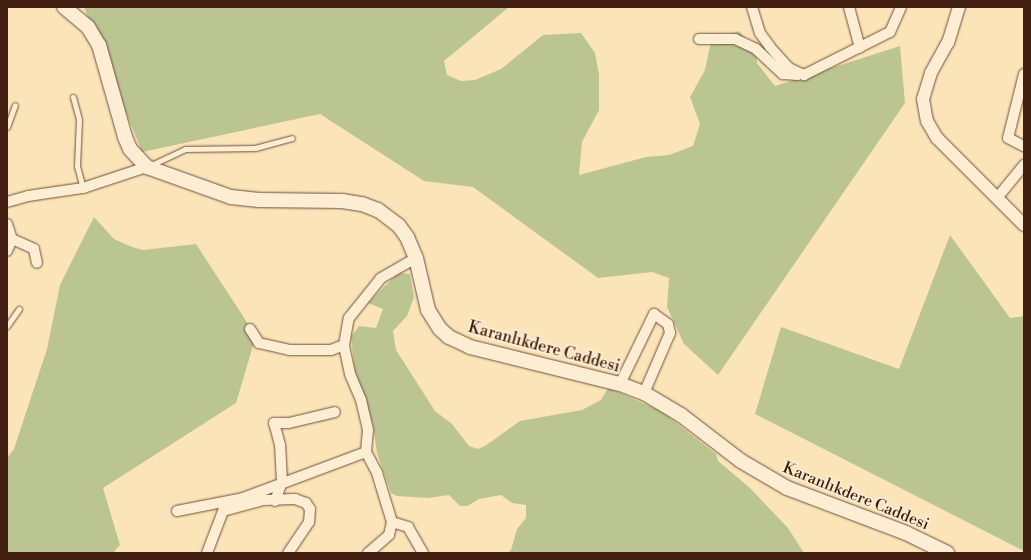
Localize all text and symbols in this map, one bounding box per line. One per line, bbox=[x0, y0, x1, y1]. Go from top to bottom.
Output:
street label: Karanlıkdere Caddesi bbox=[466, 318, 622, 376]
street label: Karanlıkdere Caddesi bbox=[780, 458, 932, 534]

